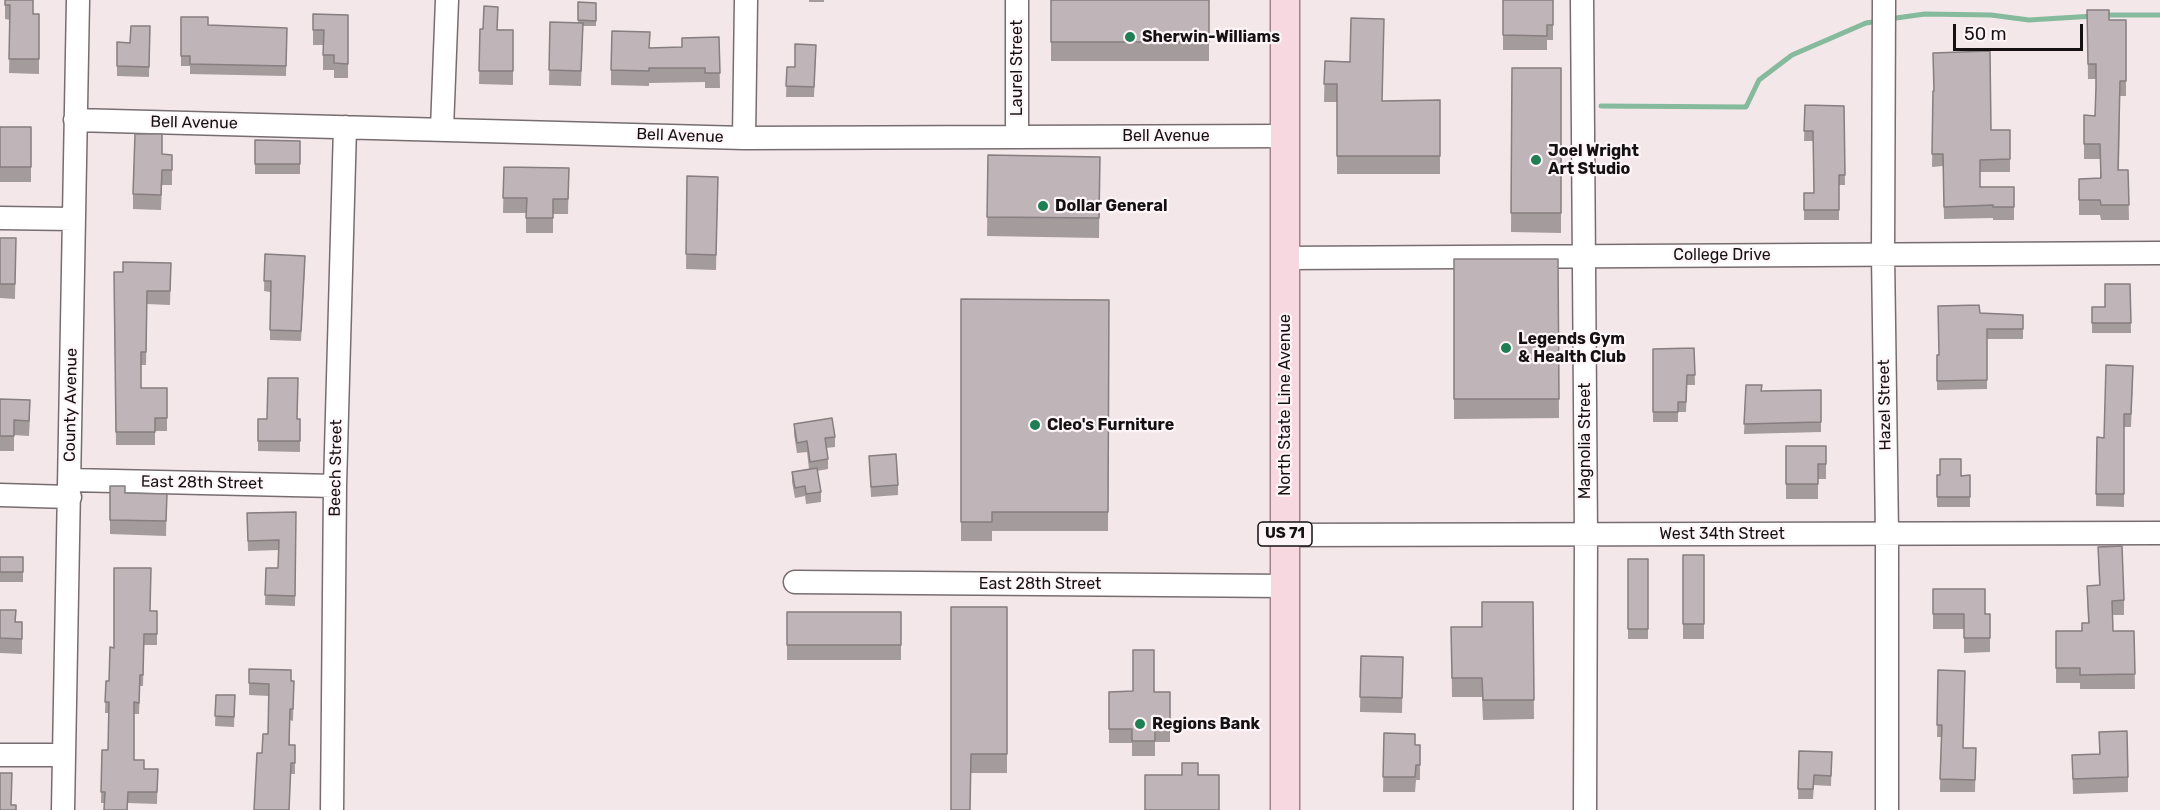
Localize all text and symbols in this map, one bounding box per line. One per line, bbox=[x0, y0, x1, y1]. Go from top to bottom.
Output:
scale bar bbox=[1956, 12, 2086, 50]
street label: Laurel Street bbox=[1007, 20, 1027, 116]
text: 50 m bbox=[1964, 23, 2007, 45]
place label: Sherwin-Williams bbox=[1142, 27, 1280, 47]
marker: Sherwin-Williams bbox=[1123, 30, 1137, 44]
street label: Bell Avenue bbox=[150, 113, 238, 133]
street label: Bell Avenue bbox=[636, 125, 724, 147]
street label: Bell Avenue bbox=[1122, 126, 1210, 146]
place label: Joel Wright Art Studio bbox=[1548, 141, 1639, 179]
marker: Joel Wright Art Studio bbox=[1529, 153, 1543, 167]
place label: Dollar General bbox=[1055, 196, 1167, 216]
marker: Dollar General bbox=[1036, 199, 1050, 213]
street label: College Drive bbox=[1673, 245, 1771, 265]
street label: North State Line Avenue bbox=[1275, 314, 1295, 496]
place label: Legends Gym & Health Club bbox=[1518, 329, 1626, 367]
marker: Legends Gym & Health Club bbox=[1499, 341, 1513, 355]
street label: County Avenue bbox=[60, 348, 82, 462]
street label: Hazel Street bbox=[1875, 359, 1895, 451]
street label: Magnolia Street bbox=[1575, 383, 1595, 499]
place label: Cleo's Furniture bbox=[1047, 415, 1174, 435]
marker: Cleo's Furniture bbox=[1028, 418, 1042, 432]
street label: Beech Street bbox=[326, 419, 346, 517]
street label: East 28th Street bbox=[141, 472, 263, 494]
road number: US 71 bbox=[1258, 522, 1312, 546]
street label: West 34th Street bbox=[1659, 524, 1785, 544]
street label: East 28th Street bbox=[979, 574, 1101, 594]
place label: Regions Bank bbox=[1152, 714, 1260, 734]
marker: Regions Bank bbox=[1133, 717, 1147, 731]

